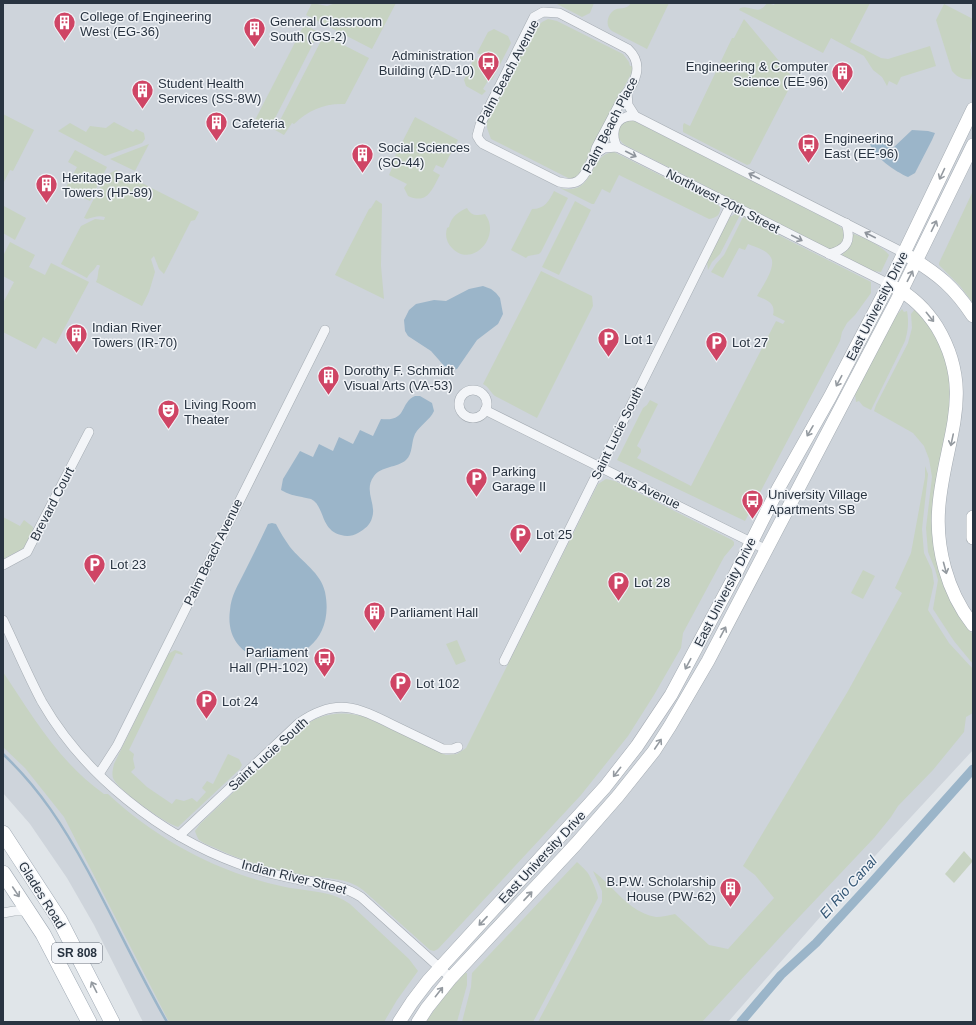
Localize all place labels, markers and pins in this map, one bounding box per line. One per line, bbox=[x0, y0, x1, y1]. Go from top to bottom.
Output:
place label: College of Engineering West (EG-36) bbox=[80, 9, 212, 39]
building icon: College of Engineering West (EG-36) bbox=[51, 10, 77, 43]
place label: General Classroom South (GS-2) bbox=[270, 14, 382, 44]
building icon: General Classroom South (GS-2) bbox=[241, 15, 267, 48]
place label: Administration Building (AD-10) bbox=[379, 48, 474, 78]
bus stop icon: Administration Building (AD-10) bbox=[476, 49, 502, 82]
place label: Engineering & Computer Science (EE-96) bbox=[686, 59, 829, 89]
building icon: Engineering & Computer Science (EE-96) bbox=[830, 60, 856, 93]
place label: Student Health Services (SS-8W) bbox=[158, 76, 261, 106]
building icon: Student Health Services (SS-8W) bbox=[130, 77, 156, 110]
building icon: Cafeteria bbox=[203, 110, 229, 143]
place label: Cafeteria bbox=[232, 116, 286, 131]
place label: Engineering East (EE-96) bbox=[824, 131, 898, 161]
bus stop icon: Engineering East (EE-96) bbox=[795, 132, 821, 165]
place label: Social Sciences (SO-44) bbox=[378, 140, 470, 170]
building icon: Social Sciences (SO-44) bbox=[349, 141, 375, 174]
place label: Heritage Park Towers (HP-89) bbox=[62, 170, 152, 200]
building icon: Heritage Park Towers (HP-89) bbox=[33, 171, 59, 204]
place label: Indian River Towers (IR-70) bbox=[92, 320, 177, 350]
building icon: Indian River Towers (IR-70) bbox=[64, 321, 90, 354]
parking icon: Lot 1 bbox=[596, 326, 622, 359]
parking icon: Lot 27 bbox=[704, 329, 730, 362]
place label: Lot 1 bbox=[624, 332, 653, 347]
place label: Lot 27 bbox=[732, 335, 768, 350]
place label: Dorothy F. Schmidt Visual Arts (VA-53) bbox=[344, 363, 454, 393]
building icon: Dorothy F. Schmidt Visual Arts (VA-53) bbox=[316, 364, 342, 397]
place label: Living Room Theater bbox=[184, 397, 256, 427]
theatre icon: Living Room Theater bbox=[155, 398, 181, 431]
place label: Parking Garage II bbox=[492, 464, 546, 494]
parking icon: Parking Garage II bbox=[463, 465, 489, 498]
place label: University Village Apartments SB bbox=[768, 487, 867, 517]
bus stop icon: University Village Apartments SB bbox=[740, 488, 766, 521]
parking icon: Lot 25 bbox=[508, 521, 534, 554]
place label: Lot 25 bbox=[536, 527, 572, 542]
parking icon: Lot 23 bbox=[81, 551, 107, 584]
place label: Lot 23 bbox=[110, 557, 146, 572]
parking icon: Lot 28 bbox=[605, 569, 631, 602]
place label: Lot 28 bbox=[634, 575, 670, 590]
building icon: Parliament Hall bbox=[361, 599, 387, 632]
place label: Parliament Hall bbox=[390, 605, 478, 620]
place label: Parliament Hall (PH-102) bbox=[229, 645, 308, 675]
bus stop icon: Parliament Hall (PH-102) bbox=[311, 646, 337, 679]
parking icon: Lot 102 bbox=[387, 670, 413, 703]
place label: Lot 102 bbox=[416, 676, 459, 691]
parking icon: Lot 24 bbox=[193, 688, 219, 721]
place label: Lot 24 bbox=[222, 694, 258, 709]
place label: B.P.W. Scholarship House (PW-62) bbox=[606, 874, 716, 904]
building icon: B.P.W. Scholarship House (PW-62) bbox=[718, 875, 744, 908]

